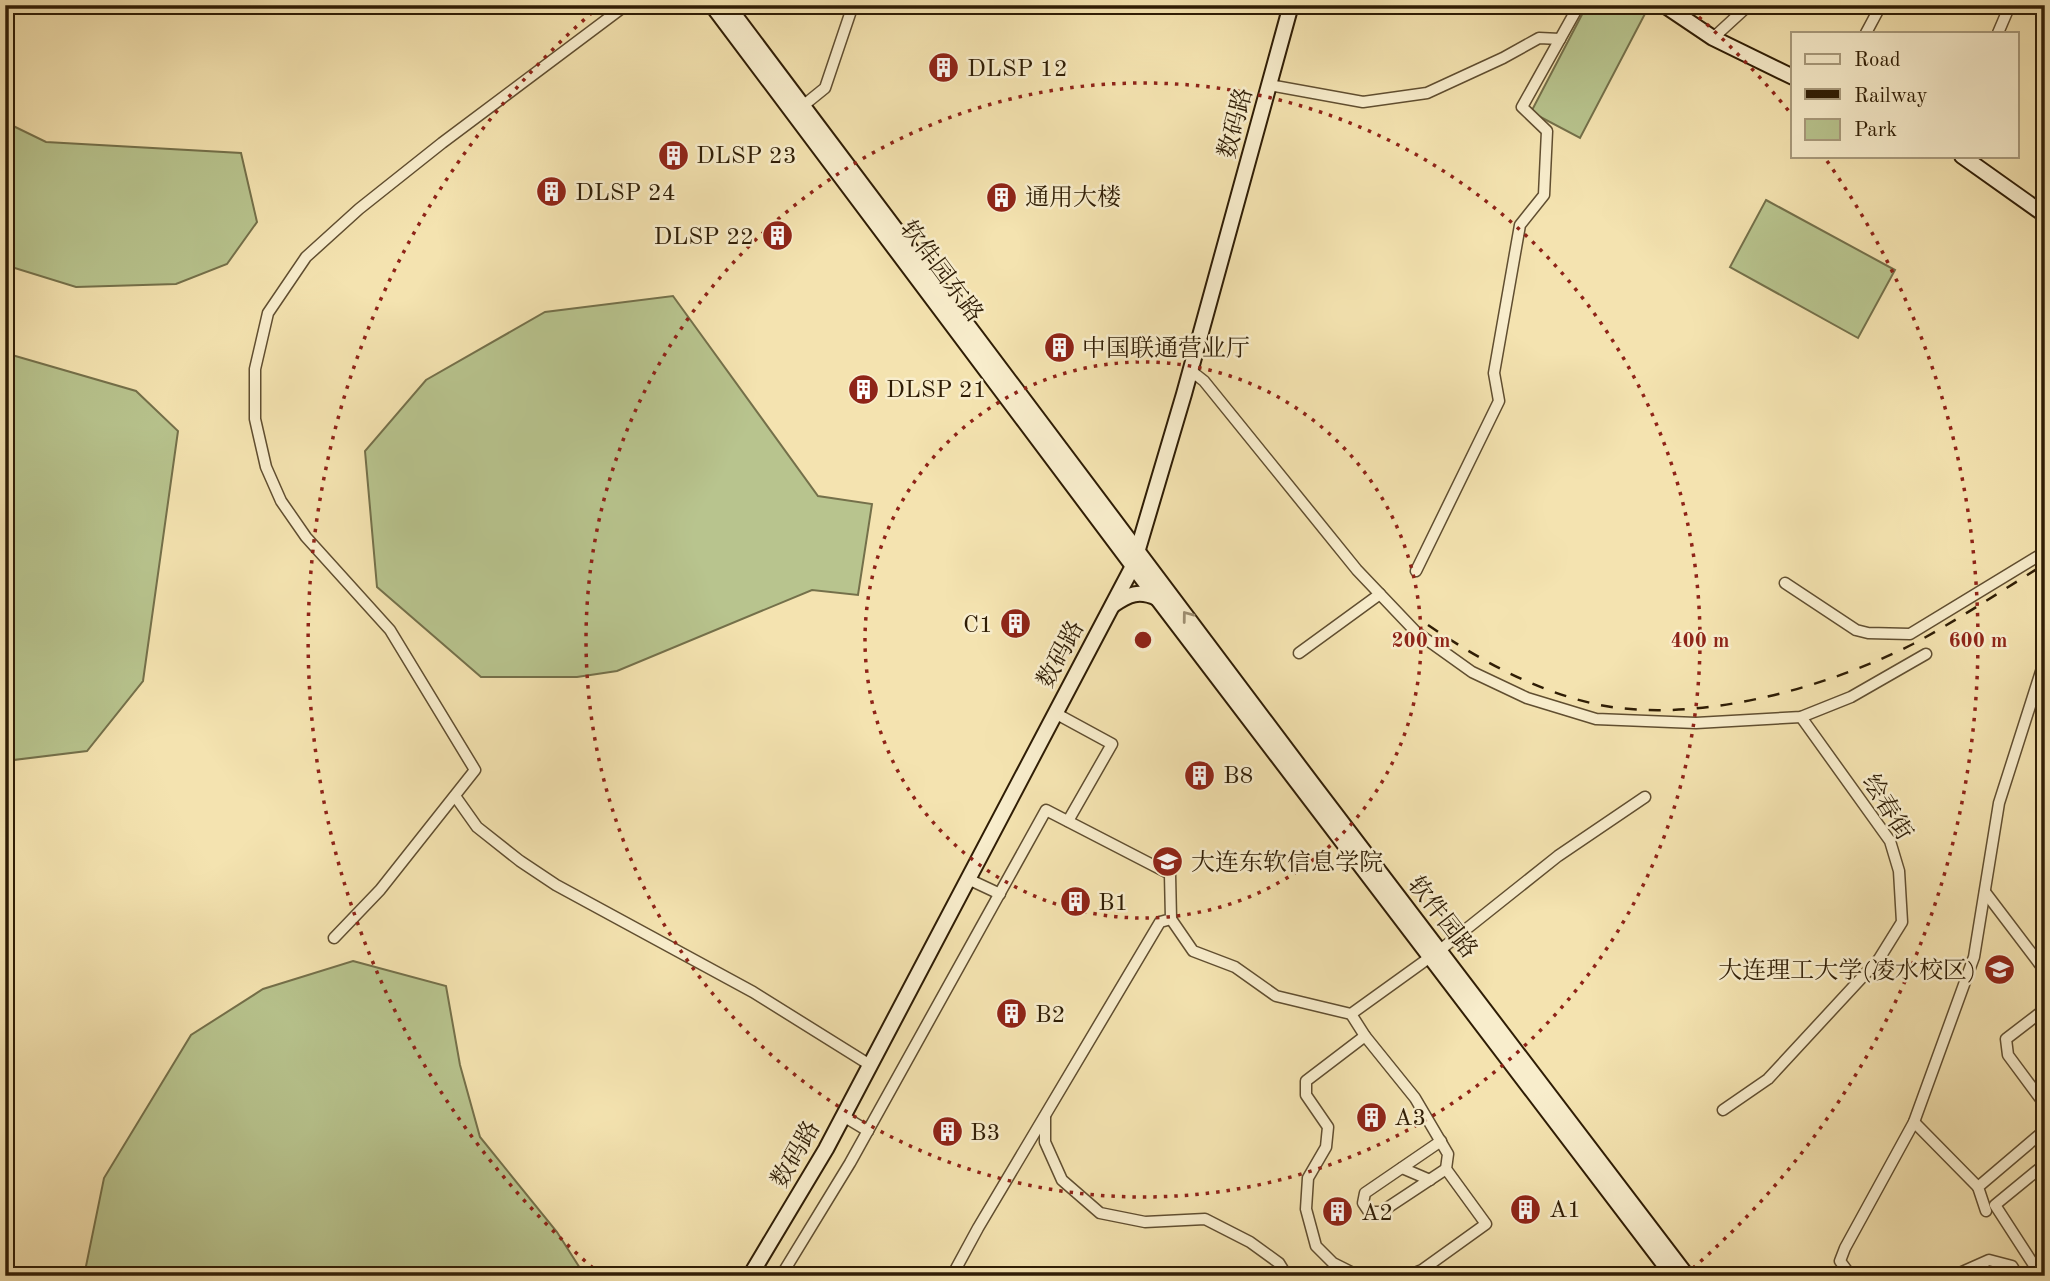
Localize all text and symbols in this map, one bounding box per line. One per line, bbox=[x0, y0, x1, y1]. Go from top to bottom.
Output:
legend bbox=[1791, 32, 2018, 158]
text: Road bbox=[1854, 50, 1901, 71]
building icon: DLSP 12 bbox=[927, 51, 961, 85]
place label: DLSP 12 bbox=[967, 58, 1068, 82]
street label: 数码路 bbox=[1213, 85, 1258, 161]
text: Railway bbox=[1854, 86, 1928, 107]
text: Park bbox=[1854, 120, 1897, 141]
building icon: DLSP 23 bbox=[656, 138, 690, 172]
place label: DLSP 23 bbox=[696, 145, 797, 169]
building icon: DLSP 24 bbox=[535, 175, 569, 209]
building icon: 通用大楼 bbox=[985, 180, 1019, 214]
place label: DLSP 24 bbox=[575, 182, 676, 206]
place label: 通用大楼 bbox=[1025, 184, 1121, 211]
street label: 软件园东路 bbox=[895, 215, 988, 327]
building icon: DLSP 22 bbox=[760, 219, 794, 253]
place label: DLSP 22 bbox=[653, 226, 754, 250]
building icon: 中国联通营业厅 bbox=[1042, 331, 1076, 365]
place label: 中国联通营业厅 bbox=[1082, 335, 1250, 362]
building icon: DLSP 21 bbox=[846, 372, 880, 406]
place label: DLSP 21 bbox=[886, 379, 987, 403]
building icon: C1 bbox=[999, 607, 1033, 641]
one-way arrow bbox=[1182, 612, 1195, 624]
place label: C1 bbox=[963, 614, 993, 638]
street label: 数码路 bbox=[1032, 616, 1089, 692]
centre of rings bbox=[1131, 628, 1155, 652]
text: 200 m bbox=[1391, 631, 1451, 652]
text: 400 m bbox=[1670, 631, 1730, 652]
text: 600 m bbox=[1948, 631, 2008, 652]
building icon: B8 bbox=[1183, 758, 1217, 792]
place label: B8 bbox=[1223, 765, 1253, 789]
street label: 绘春街 bbox=[1857, 770, 1918, 845]
school or university icon: 大连东软信息学院 bbox=[1151, 845, 1185, 879]
place label: 大连东软信息学院 bbox=[1191, 849, 1383, 876]
street label: 软件园路 bbox=[1402, 871, 1483, 963]
building icon: B1 bbox=[1058, 885, 1092, 919]
place label: B1 bbox=[1098, 892, 1128, 916]
school or university icon: 大连理工大学(凌水校区) bbox=[1982, 953, 2016, 987]
place label: 大连理工大学(凌水校区) bbox=[1718, 957, 1976, 984]
building icon: B2 bbox=[995, 997, 1029, 1031]
place label: B2 bbox=[1035, 1004, 1065, 1028]
building icon: A3 bbox=[1354, 1100, 1388, 1134]
place label: A3 bbox=[1394, 1107, 1426, 1131]
building icon: B3 bbox=[930, 1115, 964, 1149]
street label: 数码路 bbox=[766, 1116, 825, 1192]
place label: B3 bbox=[970, 1122, 1000, 1146]
building icon: A1 bbox=[1509, 1192, 1543, 1226]
building icon: A2 bbox=[1321, 1195, 1355, 1229]
place label: A1 bbox=[1549, 1199, 1581, 1223]
place label: A2 bbox=[1361, 1202, 1393, 1226]

